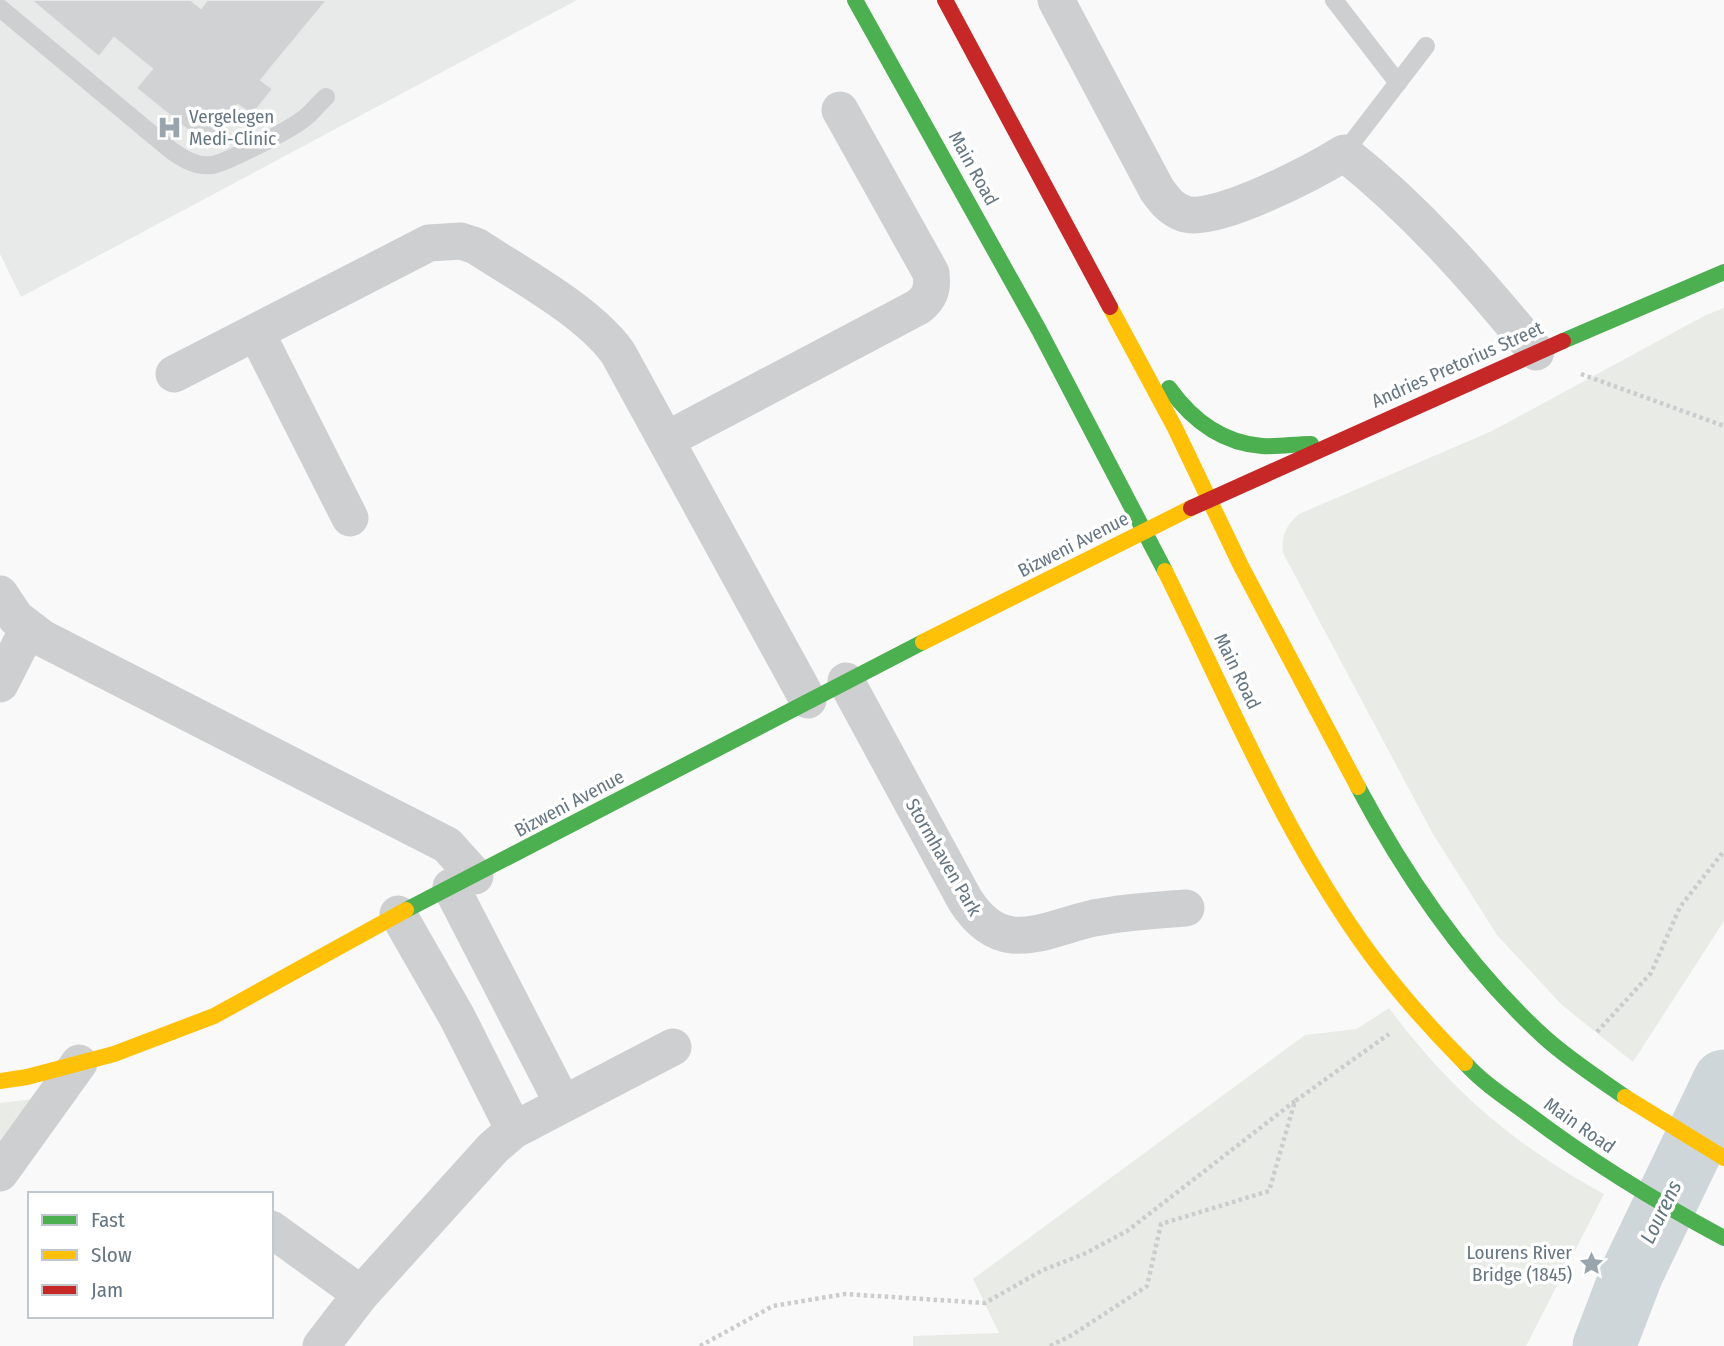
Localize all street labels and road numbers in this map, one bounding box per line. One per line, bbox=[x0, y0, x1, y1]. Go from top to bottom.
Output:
street label: Main Road bbox=[944, 127, 1003, 209]
street label: Andries Pretorius Street bbox=[1368, 316, 1547, 413]
street label: Bizweni Avenue bbox=[1014, 507, 1132, 582]
street label: Main Road bbox=[1209, 630, 1266, 713]
street label: Bizweni Avenue bbox=[510, 765, 628, 842]
street label: Stormhaven Park bbox=[901, 795, 986, 920]
street label: Main Road bbox=[1540, 1093, 1620, 1158]

